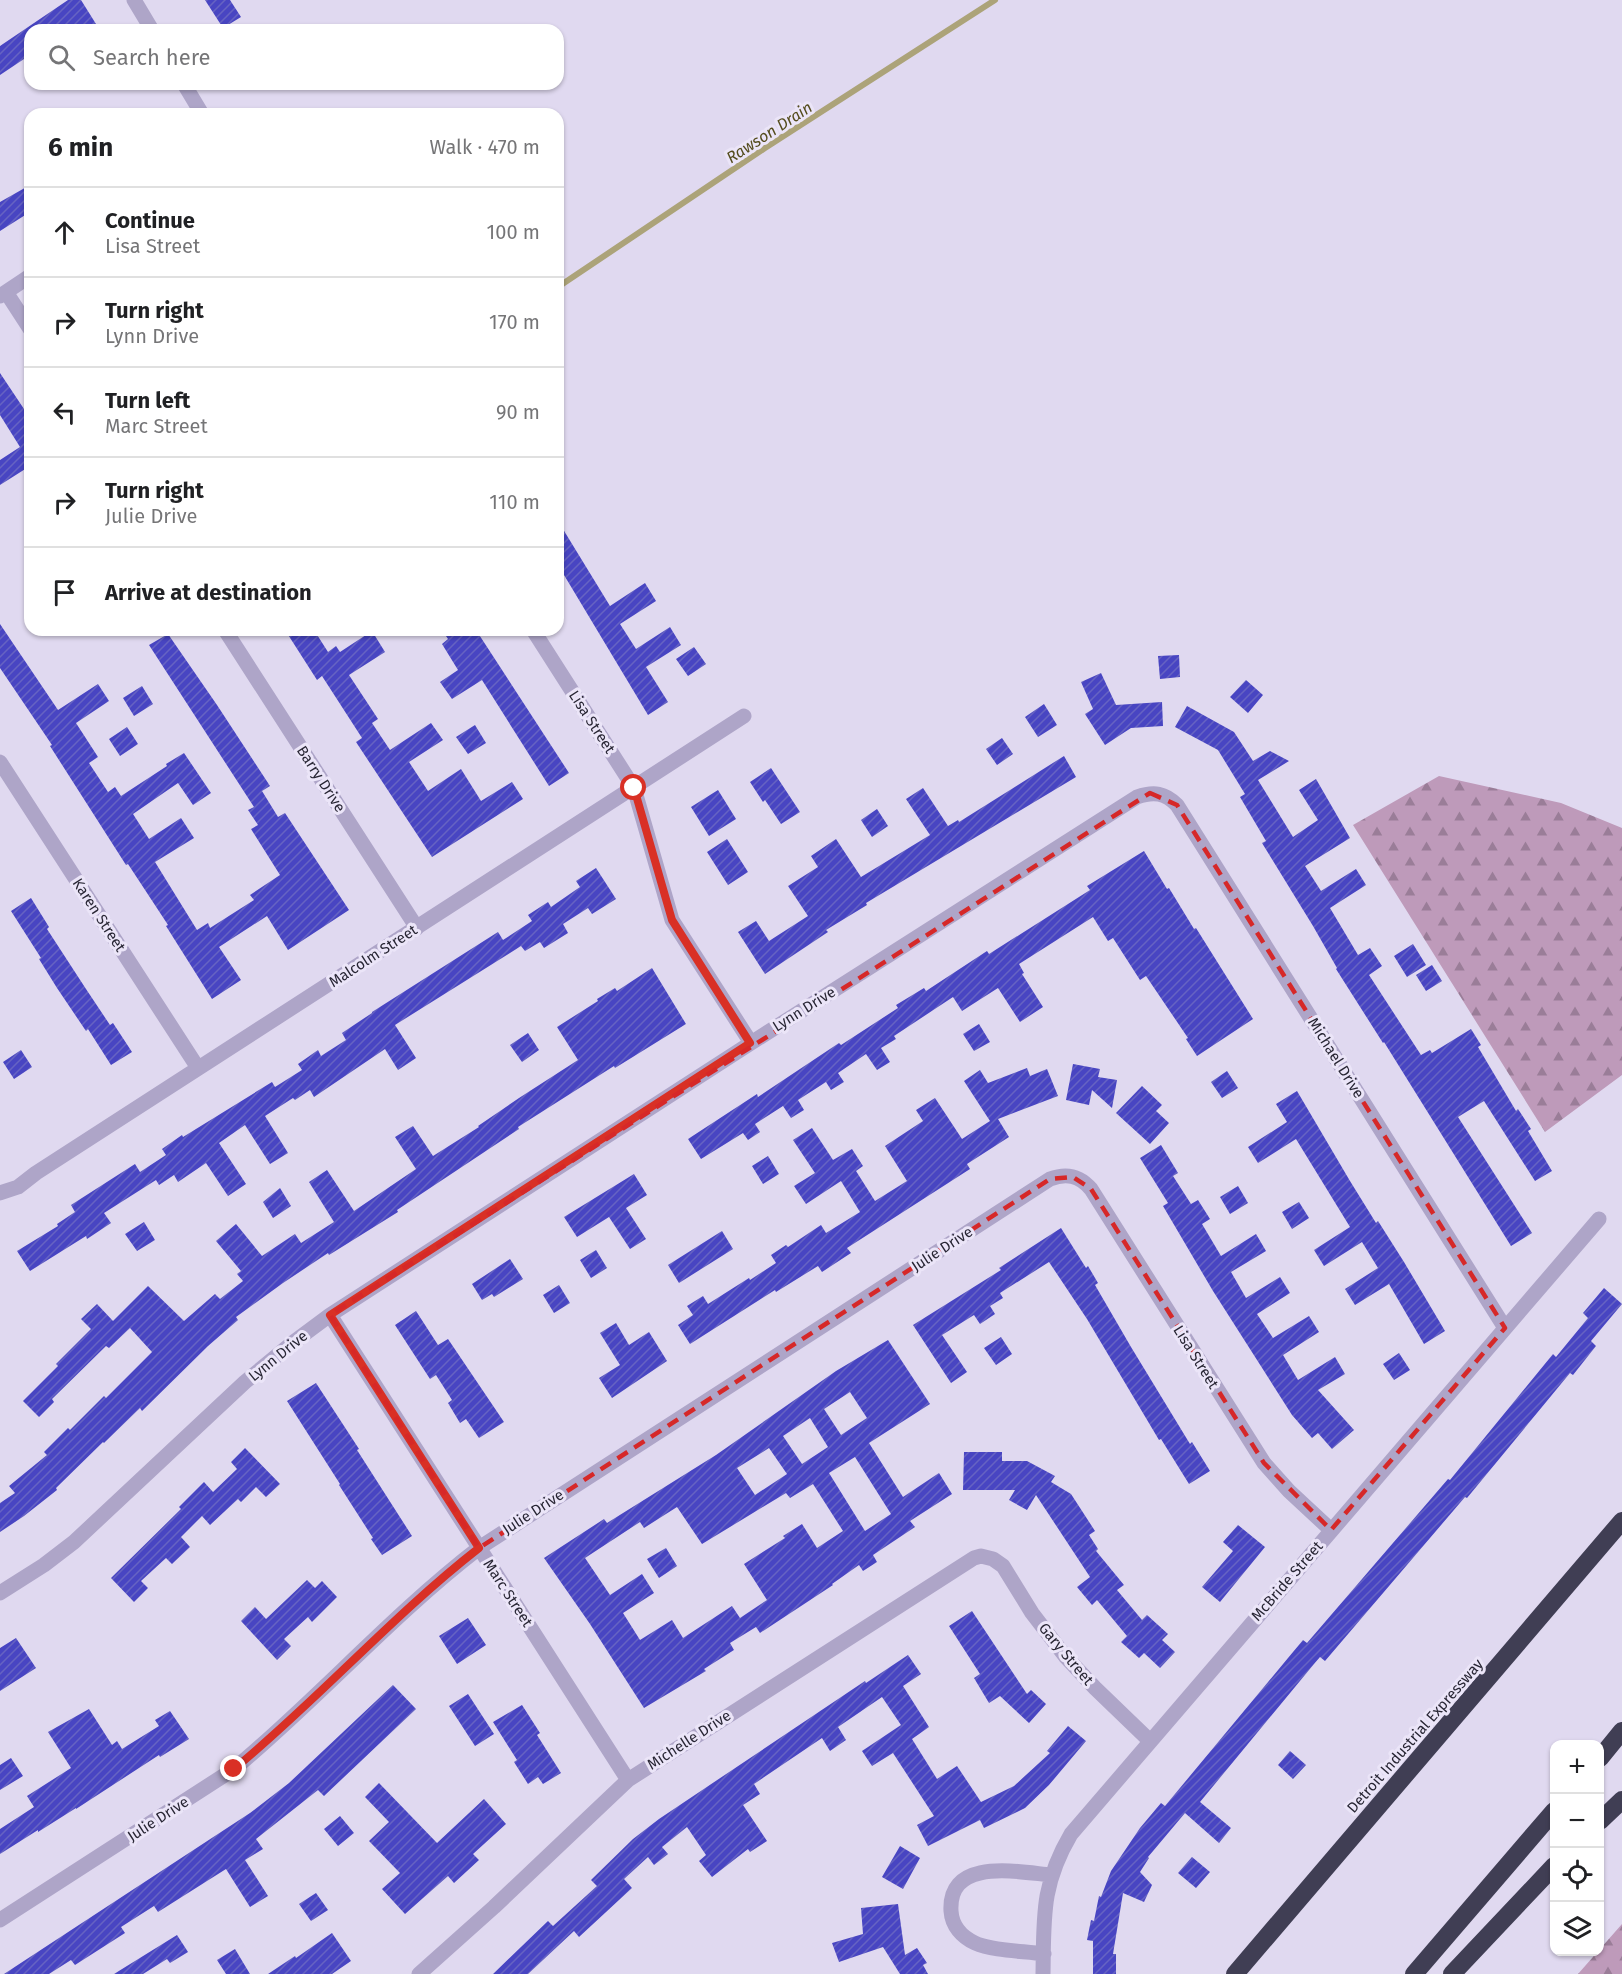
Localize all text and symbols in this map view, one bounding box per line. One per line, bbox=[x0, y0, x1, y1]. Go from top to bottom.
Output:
search box bbox=[24, 24, 564, 90]
icon: search bbox=[45, 41, 78, 74]
text: Search here bbox=[93, 44, 211, 71]
water label: Rawson Drain bbox=[723, 98, 816, 167]
text: 6 min bbox=[48, 132, 113, 163]
text: Walk · 470 m bbox=[430, 135, 540, 159]
text: Continue bbox=[105, 207, 195, 234]
icon: ahead bbox=[48, 216, 81, 249]
text: 100 m bbox=[487, 220, 540, 244]
text: Lisa Street bbox=[105, 234, 200, 258]
text: Turn right bbox=[105, 297, 204, 324]
icon: right bbox=[48, 306, 81, 339]
text: 170 m bbox=[489, 310, 540, 334]
text: Lynn Drive bbox=[105, 324, 199, 348]
text: Turn left bbox=[105, 387, 190, 414]
icon: left bbox=[48, 396, 81, 429]
text: 90 m bbox=[496, 400, 540, 424]
text: Marc Street bbox=[105, 414, 208, 438]
text: Turn right bbox=[105, 477, 204, 504]
icon: right bbox=[48, 486, 81, 519]
text: 110 m bbox=[489, 490, 540, 514]
text: Julie Drive bbox=[105, 504, 197, 528]
icon: arrive bbox=[48, 576, 81, 609]
text: Arrive at destination bbox=[105, 579, 312, 606]
street label: Lisa Street bbox=[565, 687, 619, 757]
street label: Barry Drive bbox=[293, 742, 349, 816]
route start bbox=[620, 774, 646, 800]
street label: Karen Street bbox=[69, 875, 130, 956]
street label: Malcolm Street bbox=[326, 920, 421, 991]
street label: Lynn Drive bbox=[769, 983, 839, 1035]
street label: Michael Drive bbox=[1304, 1014, 1368, 1102]
street label: Julie Drive bbox=[908, 1223, 976, 1275]
street label: Lisa Street bbox=[1169, 1322, 1223, 1393]
street label: Lynn Drive bbox=[245, 1327, 311, 1385]
street label: Julie Drive bbox=[499, 1486, 567, 1538]
street label: McBride Street bbox=[1247, 1537, 1327, 1625]
street label: Marc Street bbox=[479, 1556, 537, 1631]
street label: Gary Street bbox=[1035, 1619, 1098, 1689]
street label: Detroit Industrial Expressway bbox=[1343, 1655, 1487, 1817]
street label: Michelle Drive bbox=[644, 1706, 734, 1774]
map controls bbox=[1550, 1740, 1604, 1956]
button: + bbox=[1550, 1740, 1604, 1794]
route end bbox=[220, 1755, 246, 1781]
street label: Julie Drive bbox=[124, 1793, 192, 1845]
button: − bbox=[1550, 1794, 1604, 1848]
button: locate bbox=[1550, 1848, 1604, 1902]
button: layers bbox=[1550, 1902, 1604, 1956]

